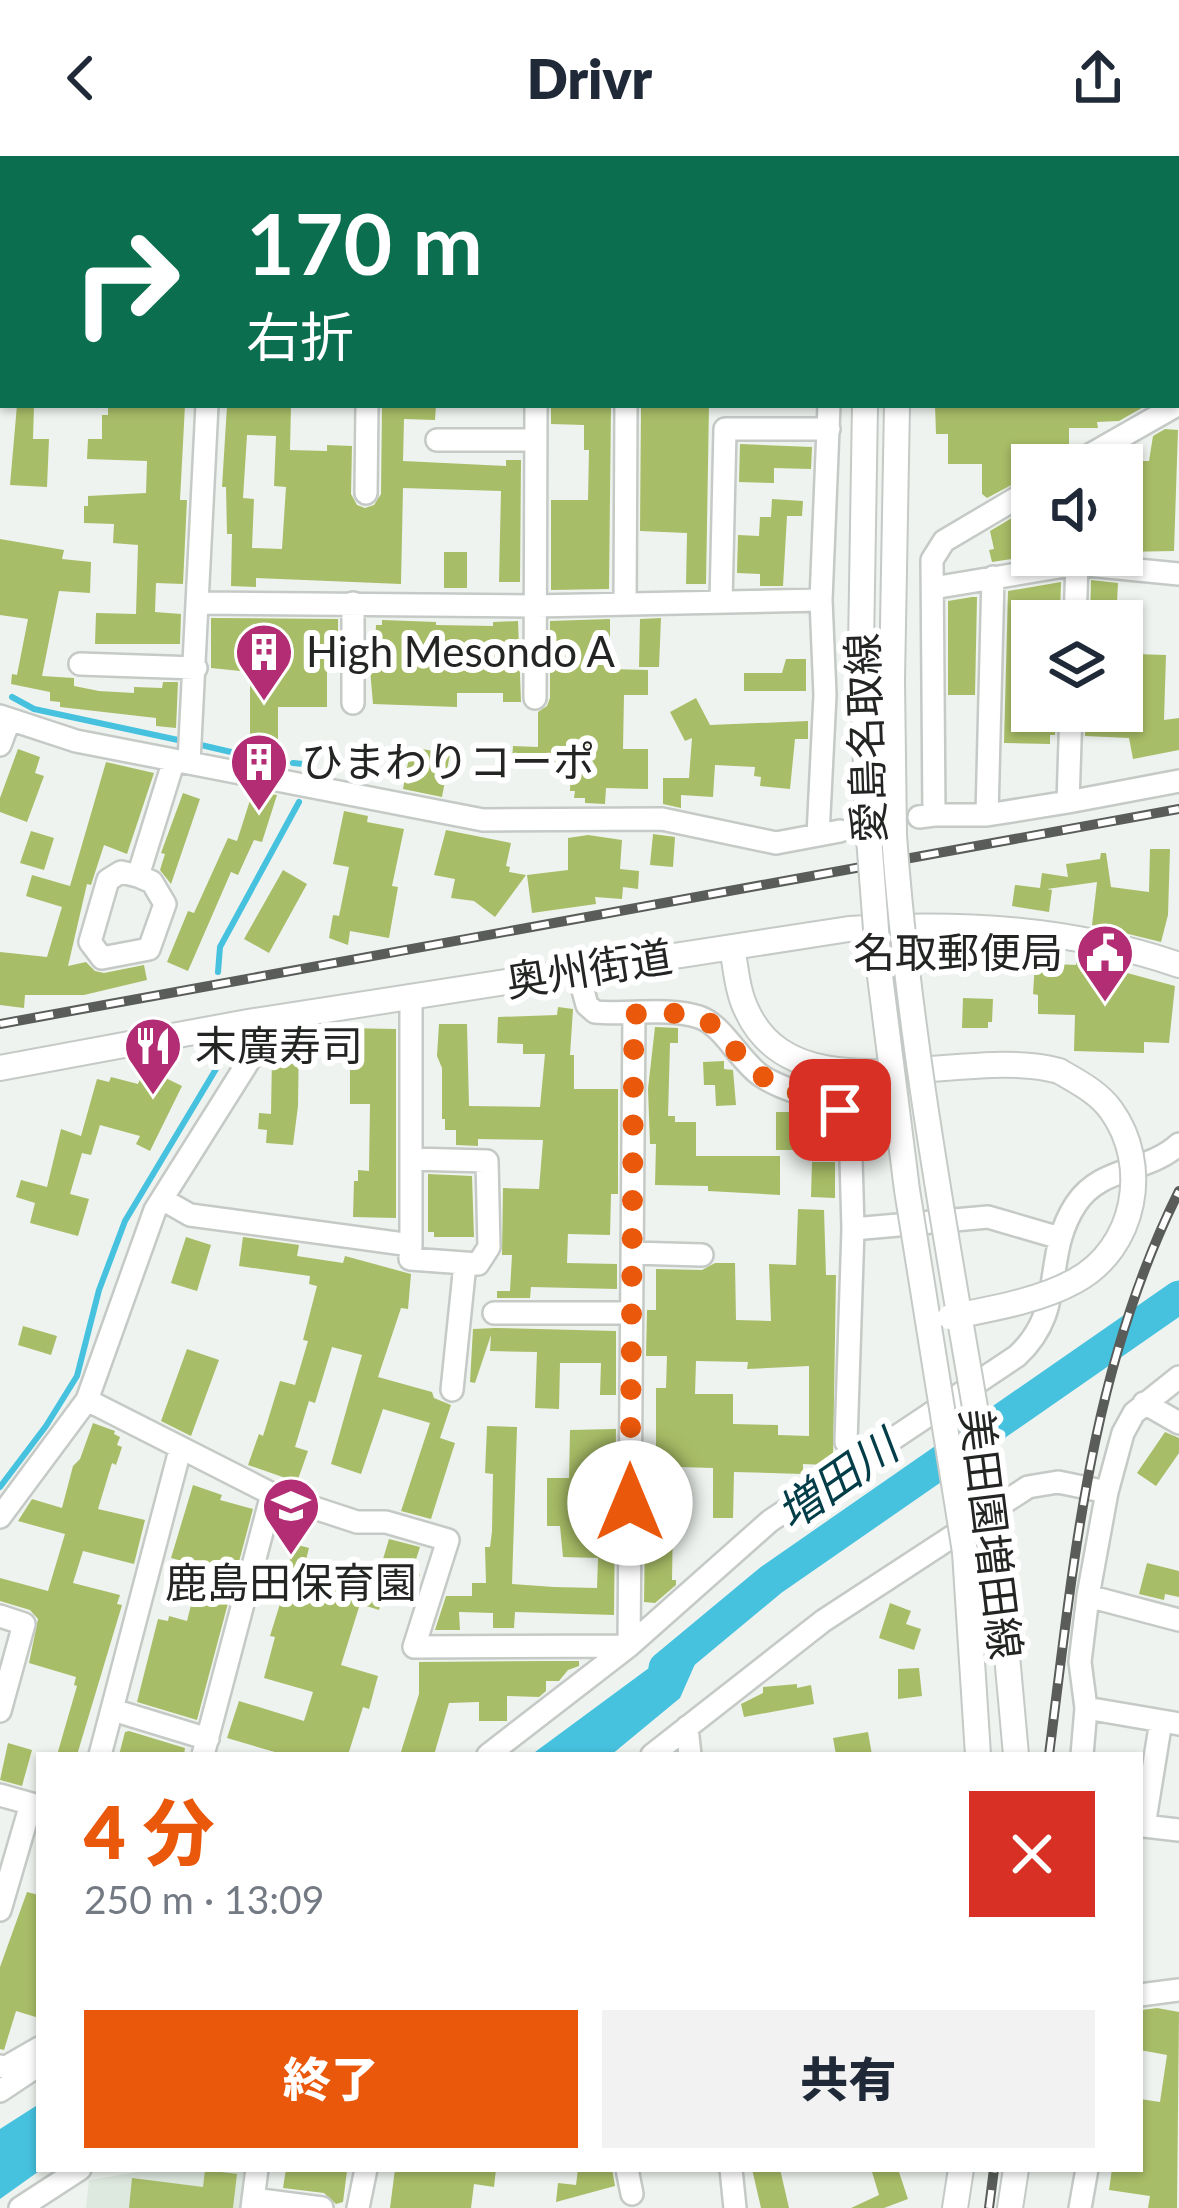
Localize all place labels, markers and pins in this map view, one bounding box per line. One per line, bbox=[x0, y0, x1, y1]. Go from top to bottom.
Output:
building icon: High Mesondo A bbox=[233, 621, 295, 703]
place label: High Mesondo A bbox=[306, 626, 615, 676]
building icon: ひまわりコーポ bbox=[228, 731, 290, 813]
place label: ひまわりコーポ bbox=[301, 736, 595, 786]
public building icon: 名取郵便局 bbox=[1074, 922, 1136, 1004]
place label: 名取郵便局 bbox=[853, 927, 1063, 977]
restaurant icon: 末廣寿司 bbox=[122, 1015, 184, 1097]
place label: 末廣寿司 bbox=[195, 1020, 363, 1070]
pin bbox=[789, 1059, 891, 1161]
school or university icon: 鹿島田保育園 bbox=[260, 1475, 322, 1557]
place label: 鹿島田保育園 bbox=[165, 1557, 417, 1607]

